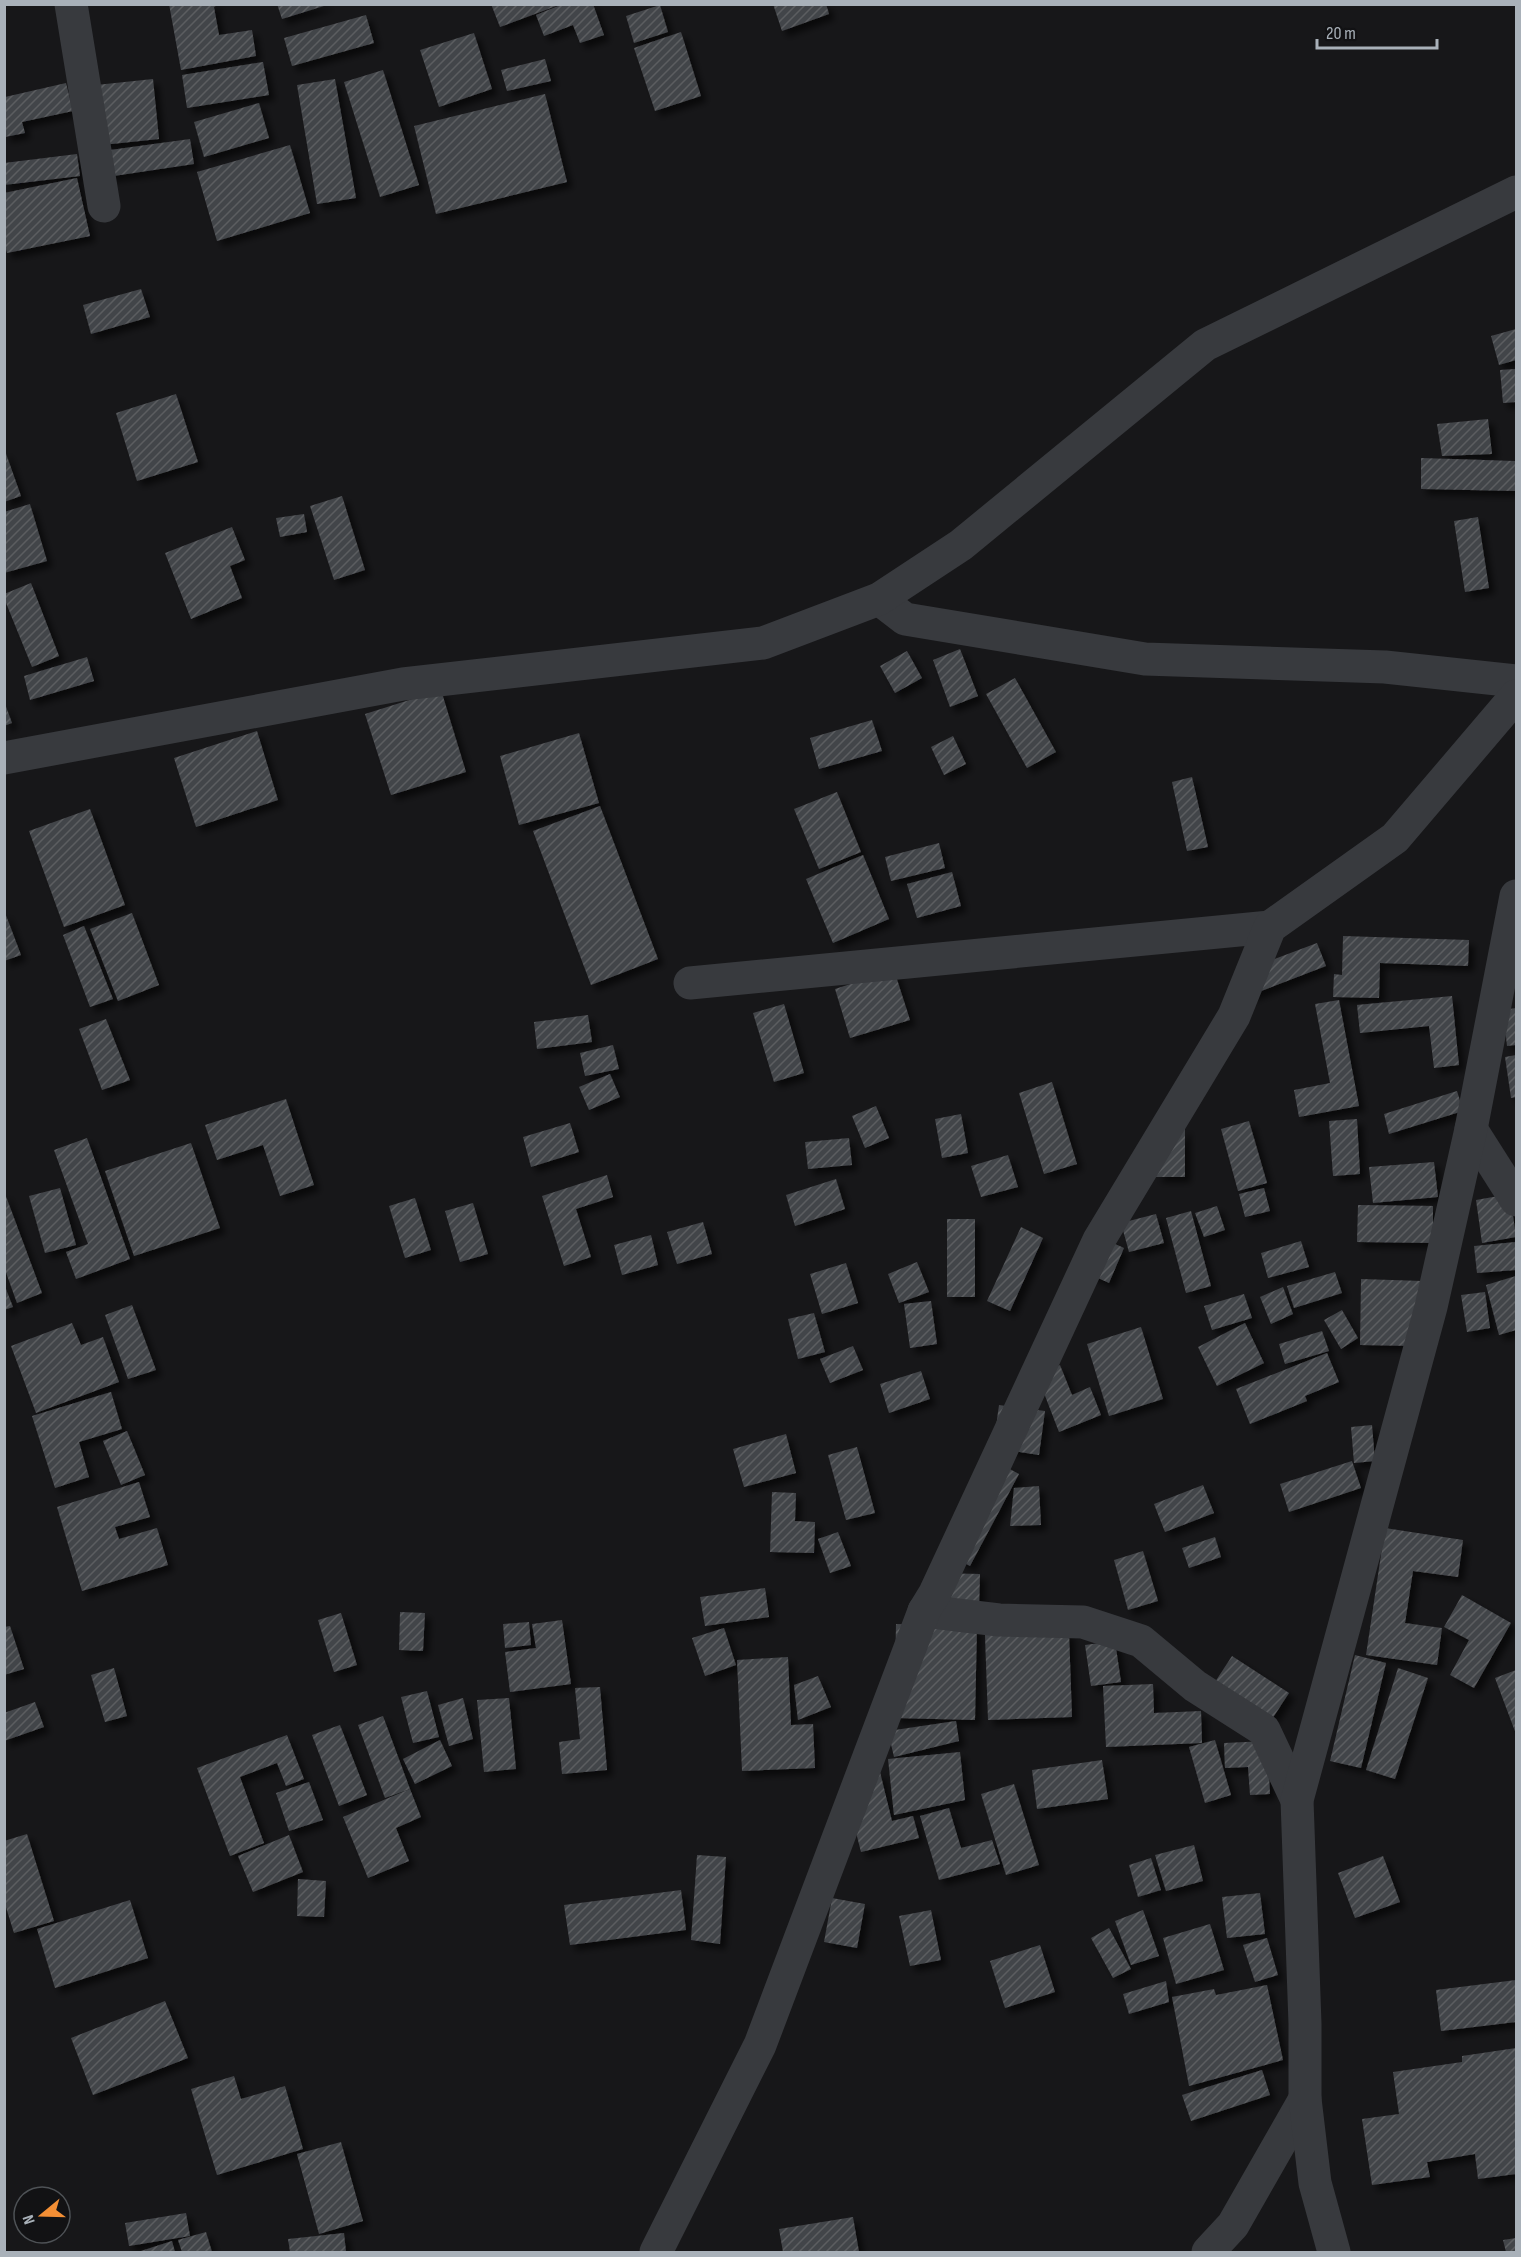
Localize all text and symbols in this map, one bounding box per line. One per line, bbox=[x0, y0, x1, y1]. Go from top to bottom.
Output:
scale bar bbox=[1317, 12, 1437, 50]
text: 20 m bbox=[1326, 23, 1356, 44]
north arrow bbox=[12, 2185, 72, 2245]
text: N bbox=[19, 2212, 40, 2227]

